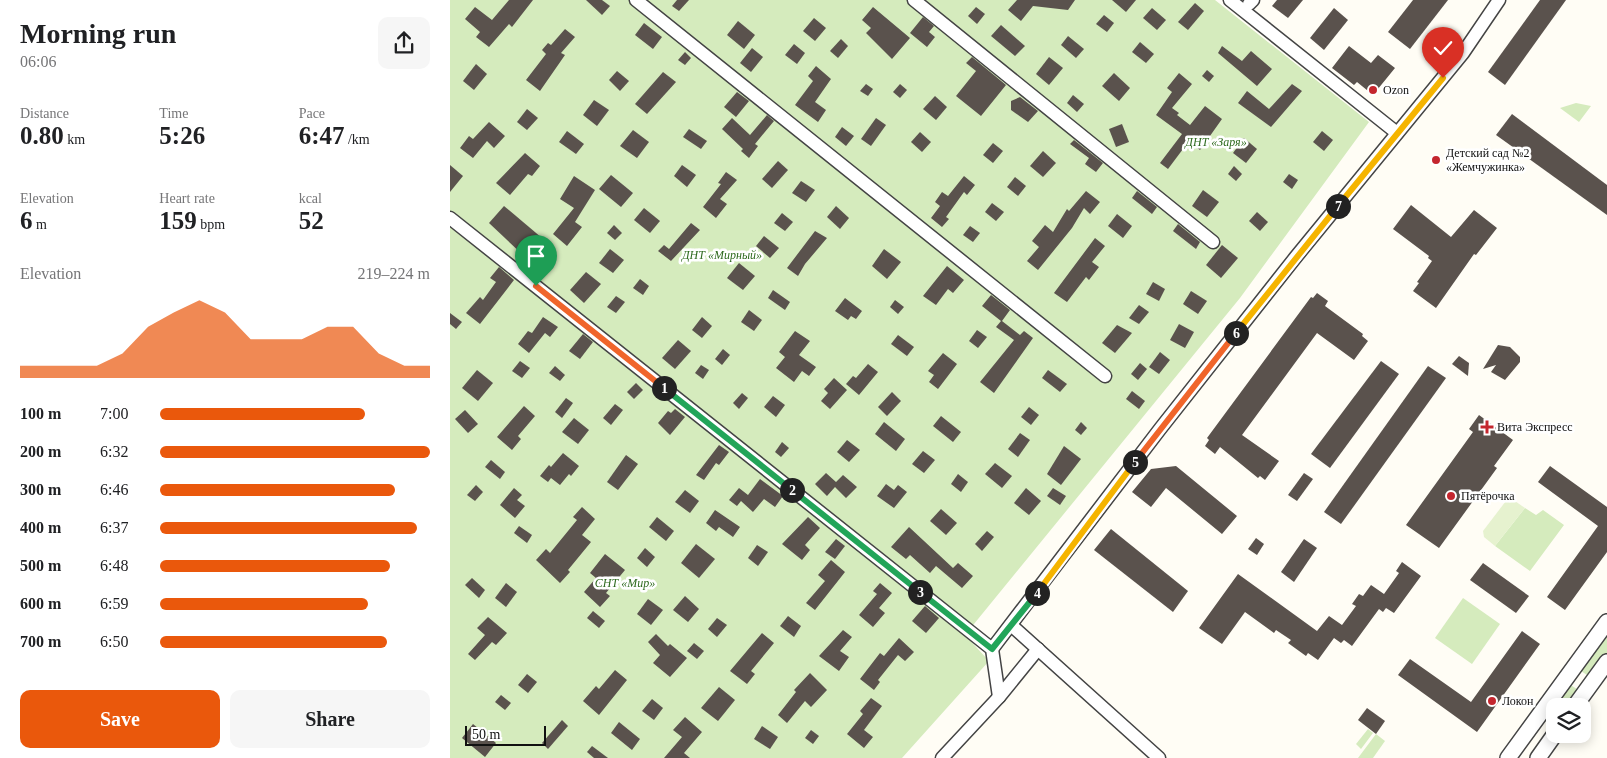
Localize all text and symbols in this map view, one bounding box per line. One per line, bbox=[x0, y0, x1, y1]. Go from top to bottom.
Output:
button: share bbox=[378, 17, 430, 69]
text: Morning run bbox=[20, 18, 176, 49]
pin bbox=[1422, 27, 1464, 78]
icon: check bbox=[1429, 34, 1457, 62]
text: 06:06 bbox=[20, 53, 56, 70]
place label: Ozon bbox=[1383, 83, 1409, 97]
marker: Ozon bbox=[1367, 84, 1379, 96]
text: Distance bbox=[20, 106, 69, 121]
text: Time bbox=[159, 106, 188, 121]
text: Pace bbox=[299, 106, 325, 121]
text: 0.80 bbox=[20, 122, 64, 149]
text: 5:26 bbox=[159, 122, 205, 149]
text: 6:47 bbox=[299, 122, 344, 149]
text: km bbox=[64, 132, 85, 147]
text: /km bbox=[344, 132, 370, 147]
park label: ДНТ «Заря» bbox=[1184, 135, 1247, 149]
place label: Детский сад №2 «Жемчужинка» bbox=[1446, 146, 1529, 174]
marker: Детский сад №2 «Жемчужинка» bbox=[1430, 154, 1442, 166]
text: Elevation bbox=[20, 191, 74, 206]
text: Heart rate bbox=[159, 191, 215, 206]
text: kcal bbox=[299, 191, 322, 206]
pin: 7 bbox=[1326, 194, 1350, 218]
text: 7 bbox=[1335, 199, 1342, 214]
text: 6 bbox=[20, 207, 33, 234]
text: 159 bbox=[159, 207, 197, 234]
text: 52 bbox=[299, 207, 324, 234]
text: m bbox=[33, 217, 47, 232]
text: bpm bbox=[197, 217, 225, 232]
pin bbox=[515, 235, 557, 286]
icon: arrive bbox=[522, 242, 550, 270]
park label: ДНТ «Мирный» bbox=[681, 248, 762, 262]
text: Elevation bbox=[20, 265, 81, 282]
text: 219–224 m bbox=[358, 265, 430, 282]
pin: 6 bbox=[1224, 320, 1248, 346]
text: 6 bbox=[1233, 326, 1240, 341]
pin: 1 bbox=[652, 376, 676, 400]
text: 1 bbox=[661, 381, 668, 396]
text: 100 m bbox=[20, 405, 61, 422]
text: 7:00 bbox=[100, 405, 128, 422]
place label: Вита Экспресс bbox=[1497, 420, 1573, 434]
marker: Вита Экспресс bbox=[1481, 421, 1493, 433]
text: 200 m bbox=[20, 443, 61, 460]
text: 6:32 bbox=[100, 443, 128, 460]
pin: 5 bbox=[1122, 450, 1148, 474]
text: 5 bbox=[1132, 455, 1139, 470]
pin: 2 bbox=[780, 478, 804, 502]
text: 300 m bbox=[20, 481, 61, 498]
text: 6:46 bbox=[100, 481, 128, 498]
text: 2 bbox=[789, 483, 796, 498]
place label: Пятёрочка bbox=[1461, 489, 1515, 503]
marker: Пятёрочка bbox=[1445, 490, 1457, 502]
text: 400 m bbox=[20, 519, 61, 536]
text: 6:37 bbox=[100, 519, 128, 536]
text: 500 m bbox=[20, 557, 61, 574]
text: 6:48 bbox=[100, 557, 128, 574]
park label: СНТ «Мир» bbox=[595, 576, 655, 590]
pin: 3 bbox=[908, 580, 932, 604]
pin: 4 bbox=[1024, 580, 1050, 606]
text: 3 bbox=[917, 585, 924, 600]
text: 4 bbox=[1034, 586, 1041, 601]
text: 600 m bbox=[20, 595, 61, 612]
text: 6:59 bbox=[100, 595, 128, 612]
text: 700 m bbox=[20, 633, 61, 650]
text: 6:50 bbox=[100, 633, 128, 650]
button: Save bbox=[20, 690, 220, 748]
button: Share bbox=[230, 690, 430, 748]
place label: Локон bbox=[1502, 694, 1534, 708]
marker: Локон bbox=[1486, 695, 1498, 707]
map controls bbox=[1546, 698, 1591, 743]
button: layers bbox=[1546, 698, 1591, 743]
scale bar bbox=[465, 723, 546, 746]
text: 50 m bbox=[472, 727, 500, 742]

